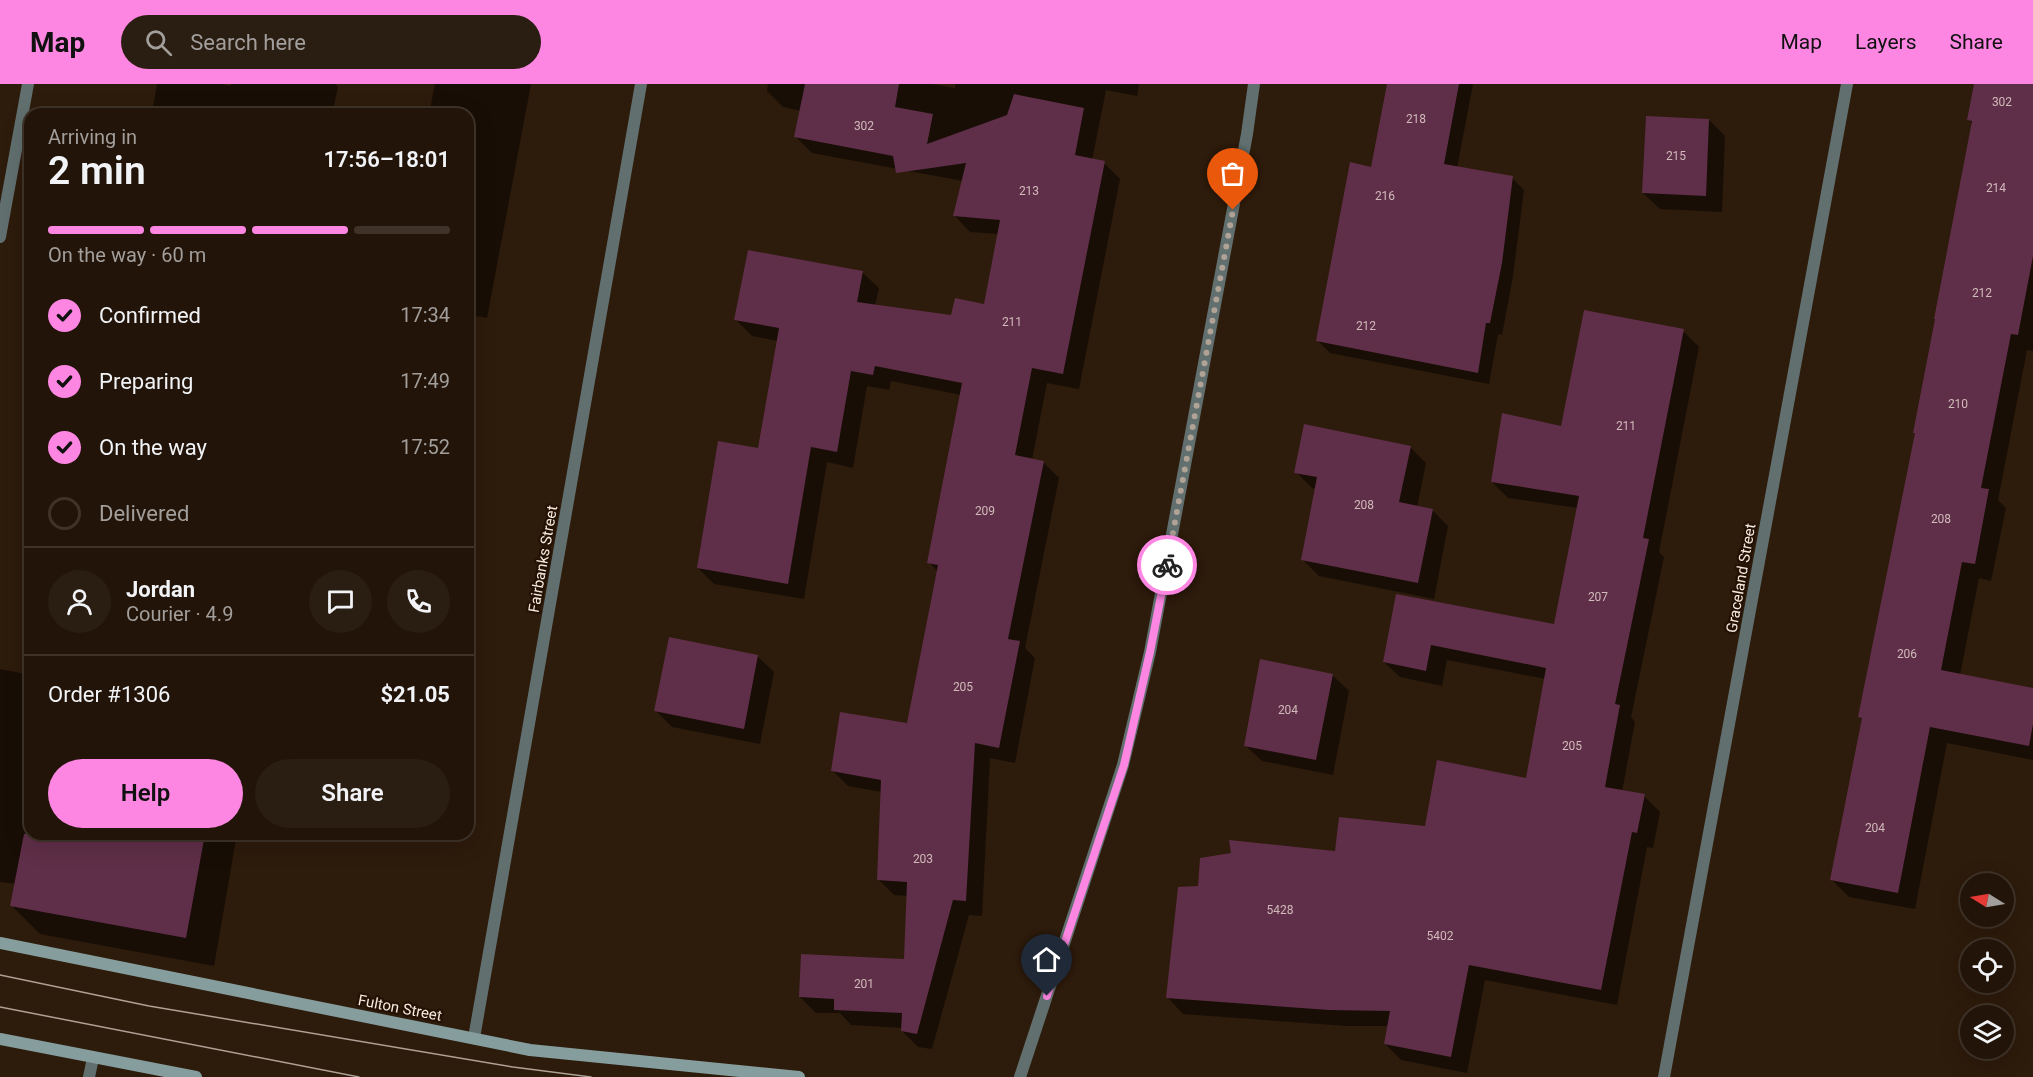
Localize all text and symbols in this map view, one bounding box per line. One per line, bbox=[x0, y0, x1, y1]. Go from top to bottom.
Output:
search box bbox=[121, 15, 541, 69]
text: Map bbox=[30, 26, 85, 59]
icon: search bbox=[142, 26, 175, 59]
text: Search here bbox=[190, 30, 306, 55]
text: Map bbox=[1780, 30, 1822, 54]
text: Layers bbox=[1855, 30, 1916, 54]
text: Share bbox=[1949, 30, 2003, 54]
house number: 302 bbox=[1992, 95, 2012, 109]
house number: 218 bbox=[1406, 112, 1426, 126]
house number: 302 bbox=[854, 119, 874, 133]
text: Arriving in bbox=[48, 125, 137, 149]
text: 17:56–18:01 bbox=[323, 147, 450, 172]
text: 2 min bbox=[48, 148, 146, 194]
pin bbox=[1207, 148, 1258, 210]
house number: 215 bbox=[1666, 149, 1686, 163]
icon: bag bbox=[1216, 157, 1249, 190]
house number: 214 bbox=[1986, 181, 2006, 195]
house number: 213 bbox=[1019, 184, 1039, 198]
house number: 216 bbox=[1375, 189, 1395, 203]
text: On the way · 60 m bbox=[48, 243, 206, 267]
house number: 212 bbox=[1972, 286, 1992, 300]
icon: check bbox=[48, 299, 81, 332]
text: Confirmed bbox=[99, 303, 201, 328]
text: 17:34 bbox=[400, 303, 450, 327]
house number: 211 bbox=[1002, 315, 1022, 329]
house number: 212 bbox=[1356, 319, 1376, 333]
icon: check bbox=[48, 365, 81, 398]
text: Preparing bbox=[99, 369, 193, 394]
text: 17:49 bbox=[400, 369, 450, 393]
house number: 210 bbox=[1948, 397, 1968, 411]
house number: 211 bbox=[1616, 419, 1636, 433]
icon: check bbox=[48, 431, 81, 464]
text: On the way bbox=[99, 435, 207, 460]
text: 17:52 bbox=[400, 435, 450, 459]
house number: 208 bbox=[1354, 498, 1374, 512]
text: Delivered bbox=[99, 501, 189, 526]
street label: Fairbanks Street bbox=[525, 504, 561, 614]
house number: 209 bbox=[975, 504, 995, 518]
house number: 208 bbox=[1931, 512, 1951, 526]
street label: Graceland Street bbox=[1723, 522, 1759, 634]
courier bbox=[1137, 535, 1197, 595]
icon: bike bbox=[1151, 549, 1184, 582]
button: person bbox=[48, 570, 111, 633]
button: chat bbox=[309, 570, 372, 633]
button: phone bbox=[387, 570, 450, 633]
text: Jordan bbox=[126, 577, 195, 602]
house number: 207 bbox=[1588, 590, 1608, 604]
text: Courier · 4.9 bbox=[126, 602, 233, 626]
house number: 206 bbox=[1897, 647, 1917, 661]
house number: 205 bbox=[953, 680, 973, 694]
text: Order #1306 bbox=[48, 682, 170, 707]
text: $21.05 bbox=[381, 682, 450, 707]
house number: 204 bbox=[1278, 703, 1298, 717]
house number: 205 bbox=[1562, 739, 1582, 753]
button: Help bbox=[48, 759, 243, 828]
button: Share bbox=[255, 759, 450, 828]
house number: 204 bbox=[1865, 821, 1885, 835]
house number: 203 bbox=[913, 852, 933, 866]
north arrow bbox=[1960, 873, 2014, 927]
map controls bbox=[1960, 873, 2014, 1059]
house number: 5428 bbox=[1267, 903, 1294, 917]
house number: 5402 bbox=[1427, 929, 1454, 943]
pin bbox=[1021, 934, 1072, 996]
button: locate bbox=[1960, 939, 2014, 993]
icon: home bbox=[1030, 943, 1063, 976]
house number: 201 bbox=[854, 977, 874, 991]
street label: Fulton Street bbox=[357, 991, 443, 1025]
button: layers bbox=[1960, 1005, 2014, 1059]

